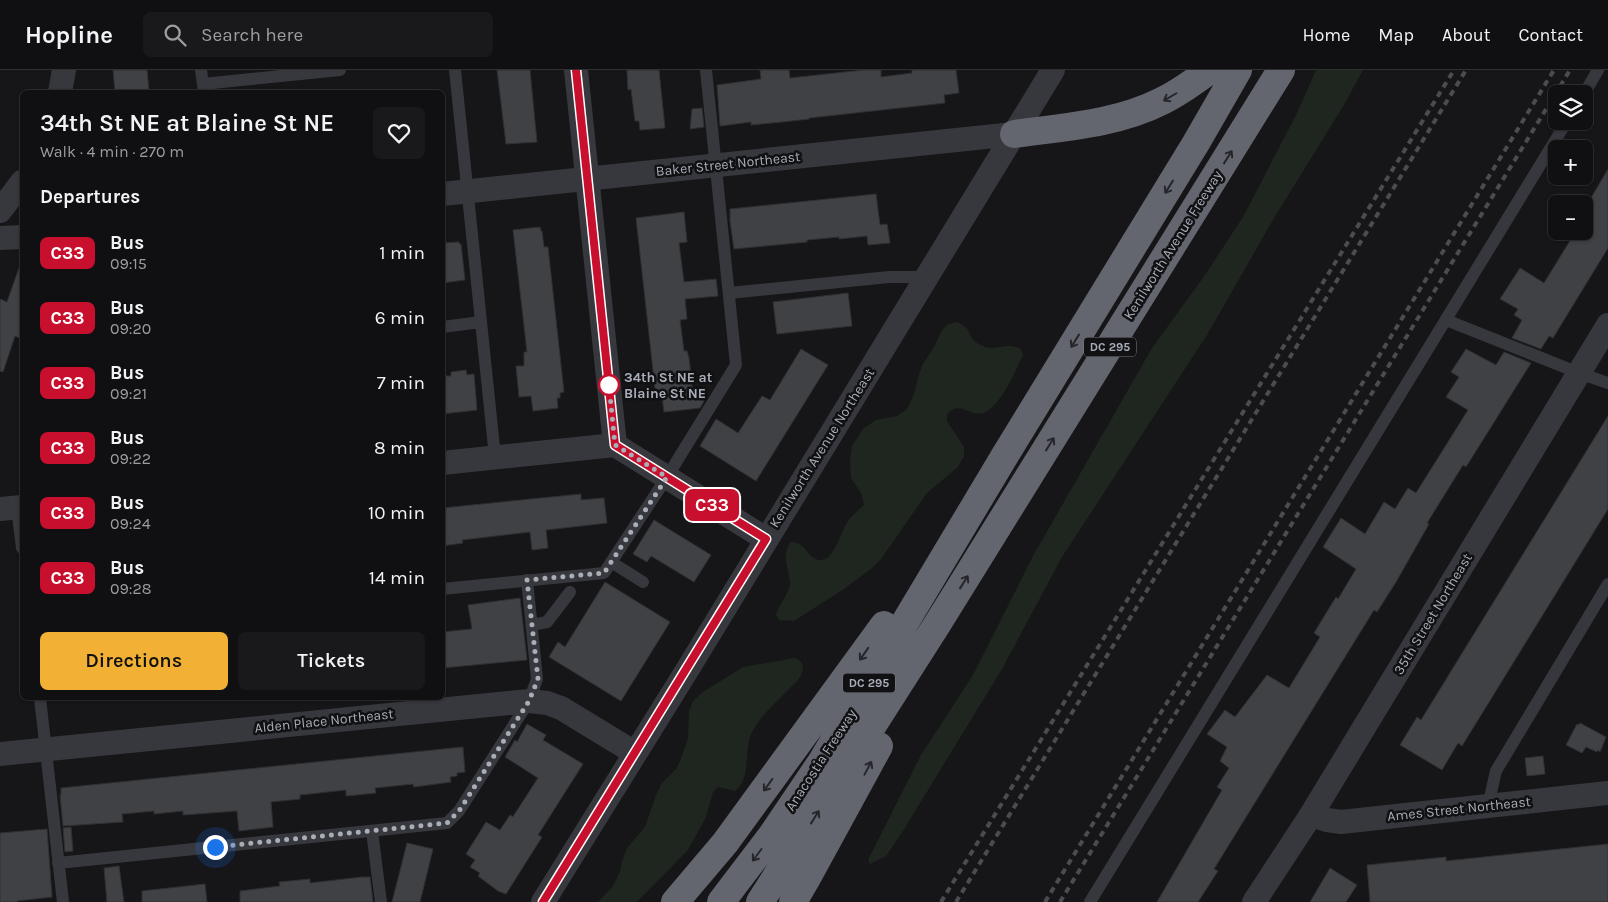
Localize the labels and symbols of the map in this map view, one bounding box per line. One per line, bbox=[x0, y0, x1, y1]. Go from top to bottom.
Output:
one-way arrow bbox=[1162, 92, 1177, 102]
street label: Baker Street Northeast bbox=[655, 148, 801, 180]
one-way arrow bbox=[1223, 150, 1233, 164]
street label: Kenilworth Avenue Freeway bbox=[1120, 167, 1226, 323]
one-way arrow bbox=[1164, 180, 1174, 194]
one-way arrow bbox=[1069, 333, 1079, 347]
road number: DC 295 bbox=[1084, 338, 1136, 356]
street label: Kenilworth Avenue Northeast bbox=[766, 365, 878, 531]
place label: 34th St NE at Blaine St NE bbox=[624, 369, 713, 402]
marker: 34th St NE at Blaine St NE bbox=[598, 374, 620, 396]
one-way arrow bbox=[1045, 437, 1055, 451]
line badge: C33 bbox=[683, 489, 741, 521]
street label: 35th Street Northeast bbox=[1390, 550, 1476, 678]
one-way arrow bbox=[959, 575, 969, 589]
one-way arrow bbox=[859, 646, 869, 660]
road number: DC 295 bbox=[843, 674, 895, 692]
street label: Alden Place Northeast bbox=[254, 705, 394, 737]
street label: Anacostia Freeway bbox=[782, 705, 861, 814]
one-way arrow bbox=[864, 761, 873, 776]
one-way arrow bbox=[763, 778, 773, 792]
street label: Ames Street Northeast bbox=[1386, 793, 1532, 825]
one-way arrow bbox=[810, 810, 820, 824]
your location bbox=[203, 835, 228, 860]
one-way arrow bbox=[751, 848, 762, 861]

